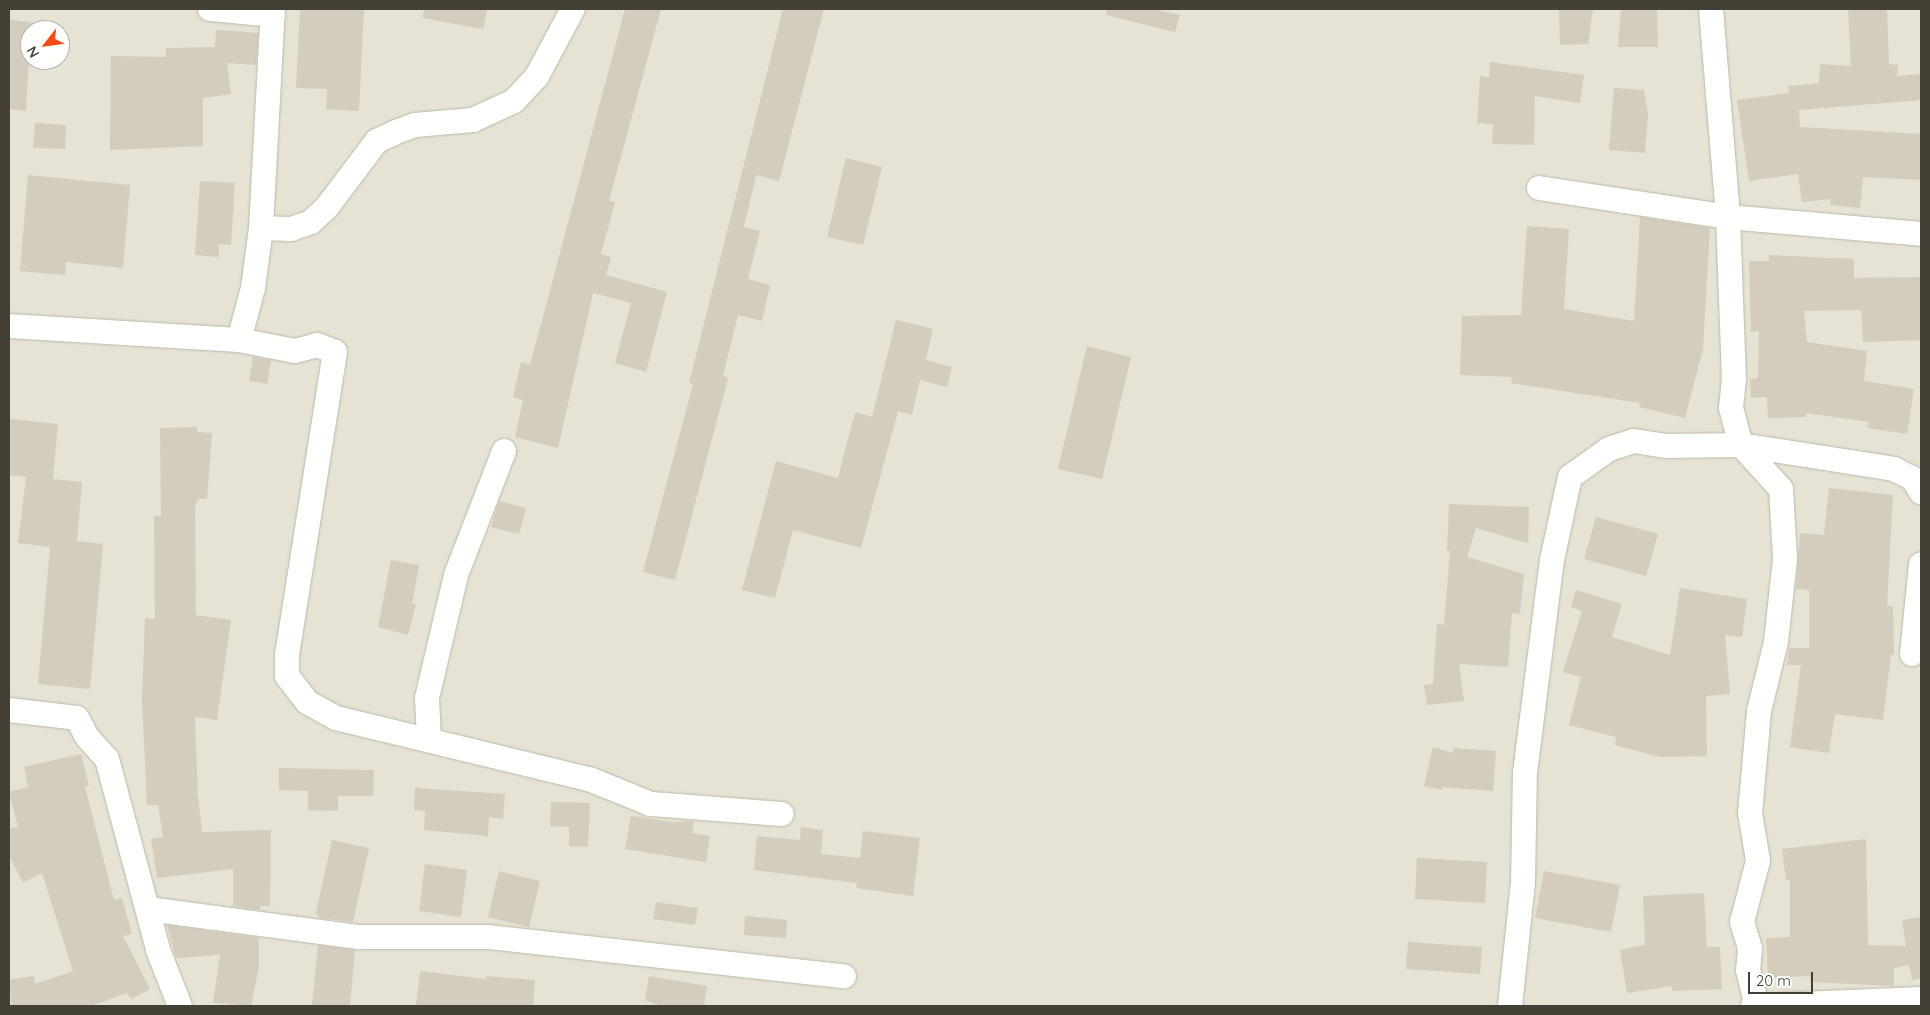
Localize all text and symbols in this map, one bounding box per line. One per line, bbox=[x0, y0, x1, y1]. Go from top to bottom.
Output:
north arrow bbox=[20, 20, 70, 70]
text: N bbox=[23, 43, 43, 61]
scale bar bbox=[1750, 962, 1815, 994]
text: 20 m bbox=[1756, 971, 1791, 990]

